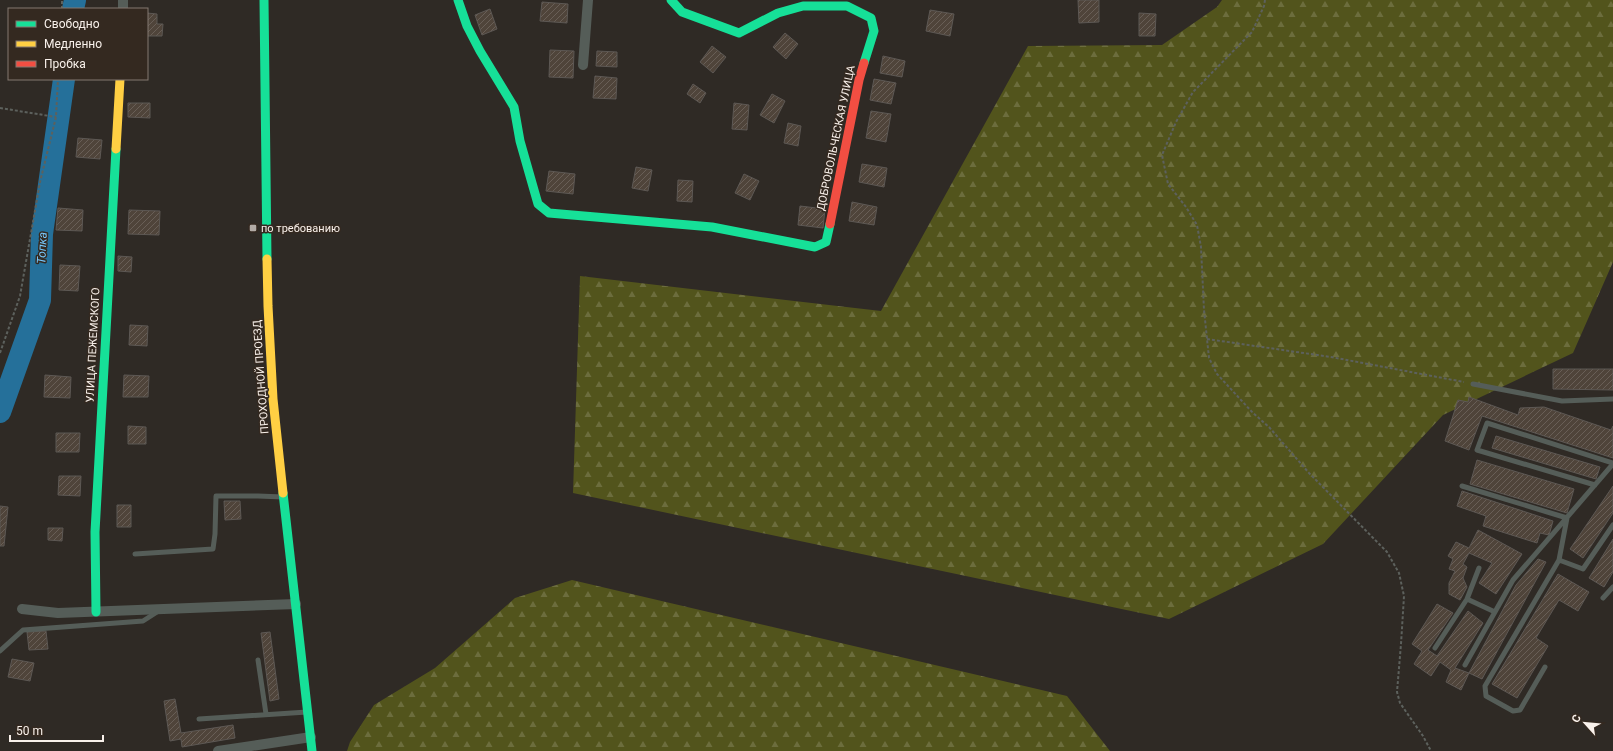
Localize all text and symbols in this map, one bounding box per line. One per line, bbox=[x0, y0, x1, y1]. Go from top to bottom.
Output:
legend bbox=[8, 8, 148, 80]
text: Свободно bbox=[44, 17, 100, 31]
text: Медленно bbox=[44, 37, 102, 51]
text: Пробка bbox=[44, 57, 86, 71]
street label: ДОБРОВОЛЬЧЕСКАЯ УЛИЦА bbox=[814, 63, 858, 212]
place label: по требованию bbox=[261, 222, 340, 235]
marker: по требованию bbox=[248, 223, 258, 233]
water label: Топка bbox=[34, 231, 50, 265]
street label: УЛИЦА ПЕЖЕМСКОГО bbox=[83, 287, 103, 403]
street label: ПРОХОДНОЙ ПРОЕЗД bbox=[251, 320, 271, 434]
north arrow bbox=[1565, 703, 1605, 743]
text: С bbox=[1569, 713, 1584, 725]
scale bar bbox=[10, 717, 103, 743]
text: 50 m bbox=[16, 724, 43, 738]

